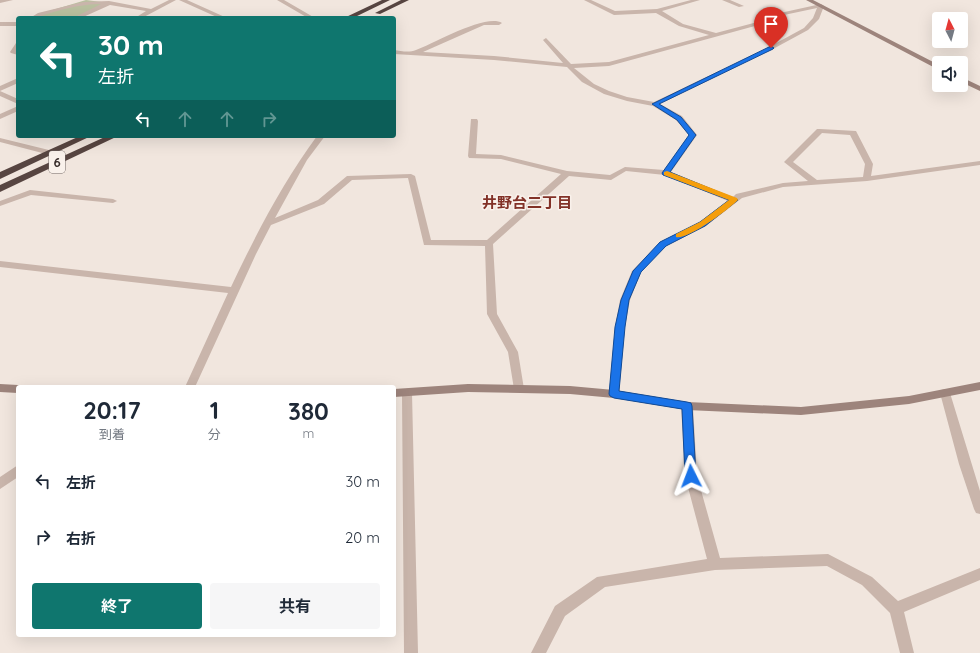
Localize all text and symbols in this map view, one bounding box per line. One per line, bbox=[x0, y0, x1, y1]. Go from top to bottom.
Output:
pin bbox=[754, 7.0, 788, 48]
north arrow bbox=[932, 12, 968, 48]
map controls bbox=[932, 12, 968, 92]
icon: arrive bbox=[760, 13, 782, 35]
text: 30 m bbox=[98, 27, 164, 62]
icon: left bbox=[32, 32, 84, 84]
button: sound bbox=[932, 56, 968, 92]
text: 左折 bbox=[98, 65, 134, 88]
icon: left bbox=[132, 108, 154, 130]
icon: ahead bbox=[174, 108, 196, 130]
icon: ahead bbox=[216, 108, 238, 130]
icon: right bbox=[258, 108, 280, 130]
road number: 6 bbox=[49, 151, 65, 173]
district label: 井野台二丁目 bbox=[482, 193, 572, 212]
text: 20:17 bbox=[83, 395, 141, 425]
text: 1 bbox=[210, 395, 219, 425]
text: 380 bbox=[288, 396, 329, 426]
text: m bbox=[302, 425, 314, 441]
text: 到着 bbox=[99, 426, 125, 442]
text: 分 bbox=[208, 426, 221, 442]
position arrow bbox=[670, 455, 712, 497]
icon: left bbox=[32, 470, 54, 492]
text: 30 m bbox=[345, 472, 380, 491]
text: 左折 bbox=[66, 473, 96, 492]
icon: right bbox=[32, 526, 54, 548]
text: 20 m bbox=[345, 528, 380, 547]
text: 右折 bbox=[66, 529, 96, 548]
button: 終了 bbox=[32, 583, 202, 629]
button: 共有 bbox=[210, 583, 380, 629]

